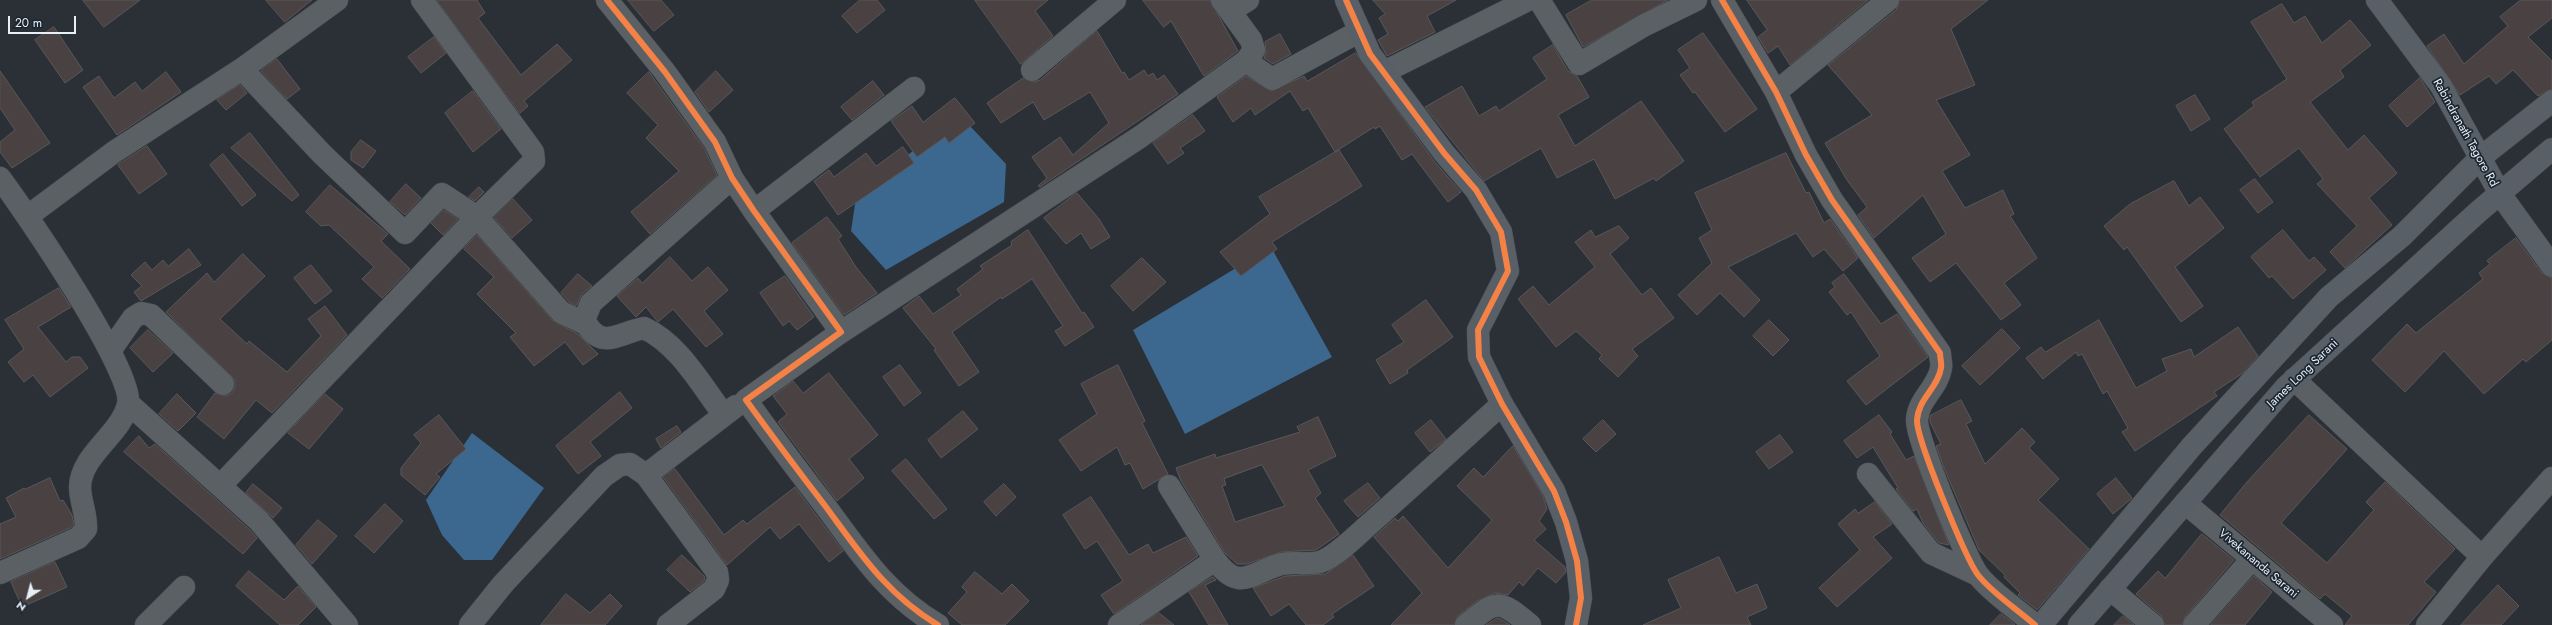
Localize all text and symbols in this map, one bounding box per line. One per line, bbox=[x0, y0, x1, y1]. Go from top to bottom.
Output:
scale bar bbox=[10, 8, 78, 34]
text: 20 m bbox=[15, 14, 42, 32]
street label: Rabindranath Tagore Rd bbox=[2429, 77, 2501, 189]
street label: James Long Sarani bbox=[2265, 337, 2341, 411]
street label: Vivekananda Sarani bbox=[2215, 526, 2301, 602]
north arrow bbox=[8, 577, 48, 617]
text: N bbox=[13, 598, 29, 616]

